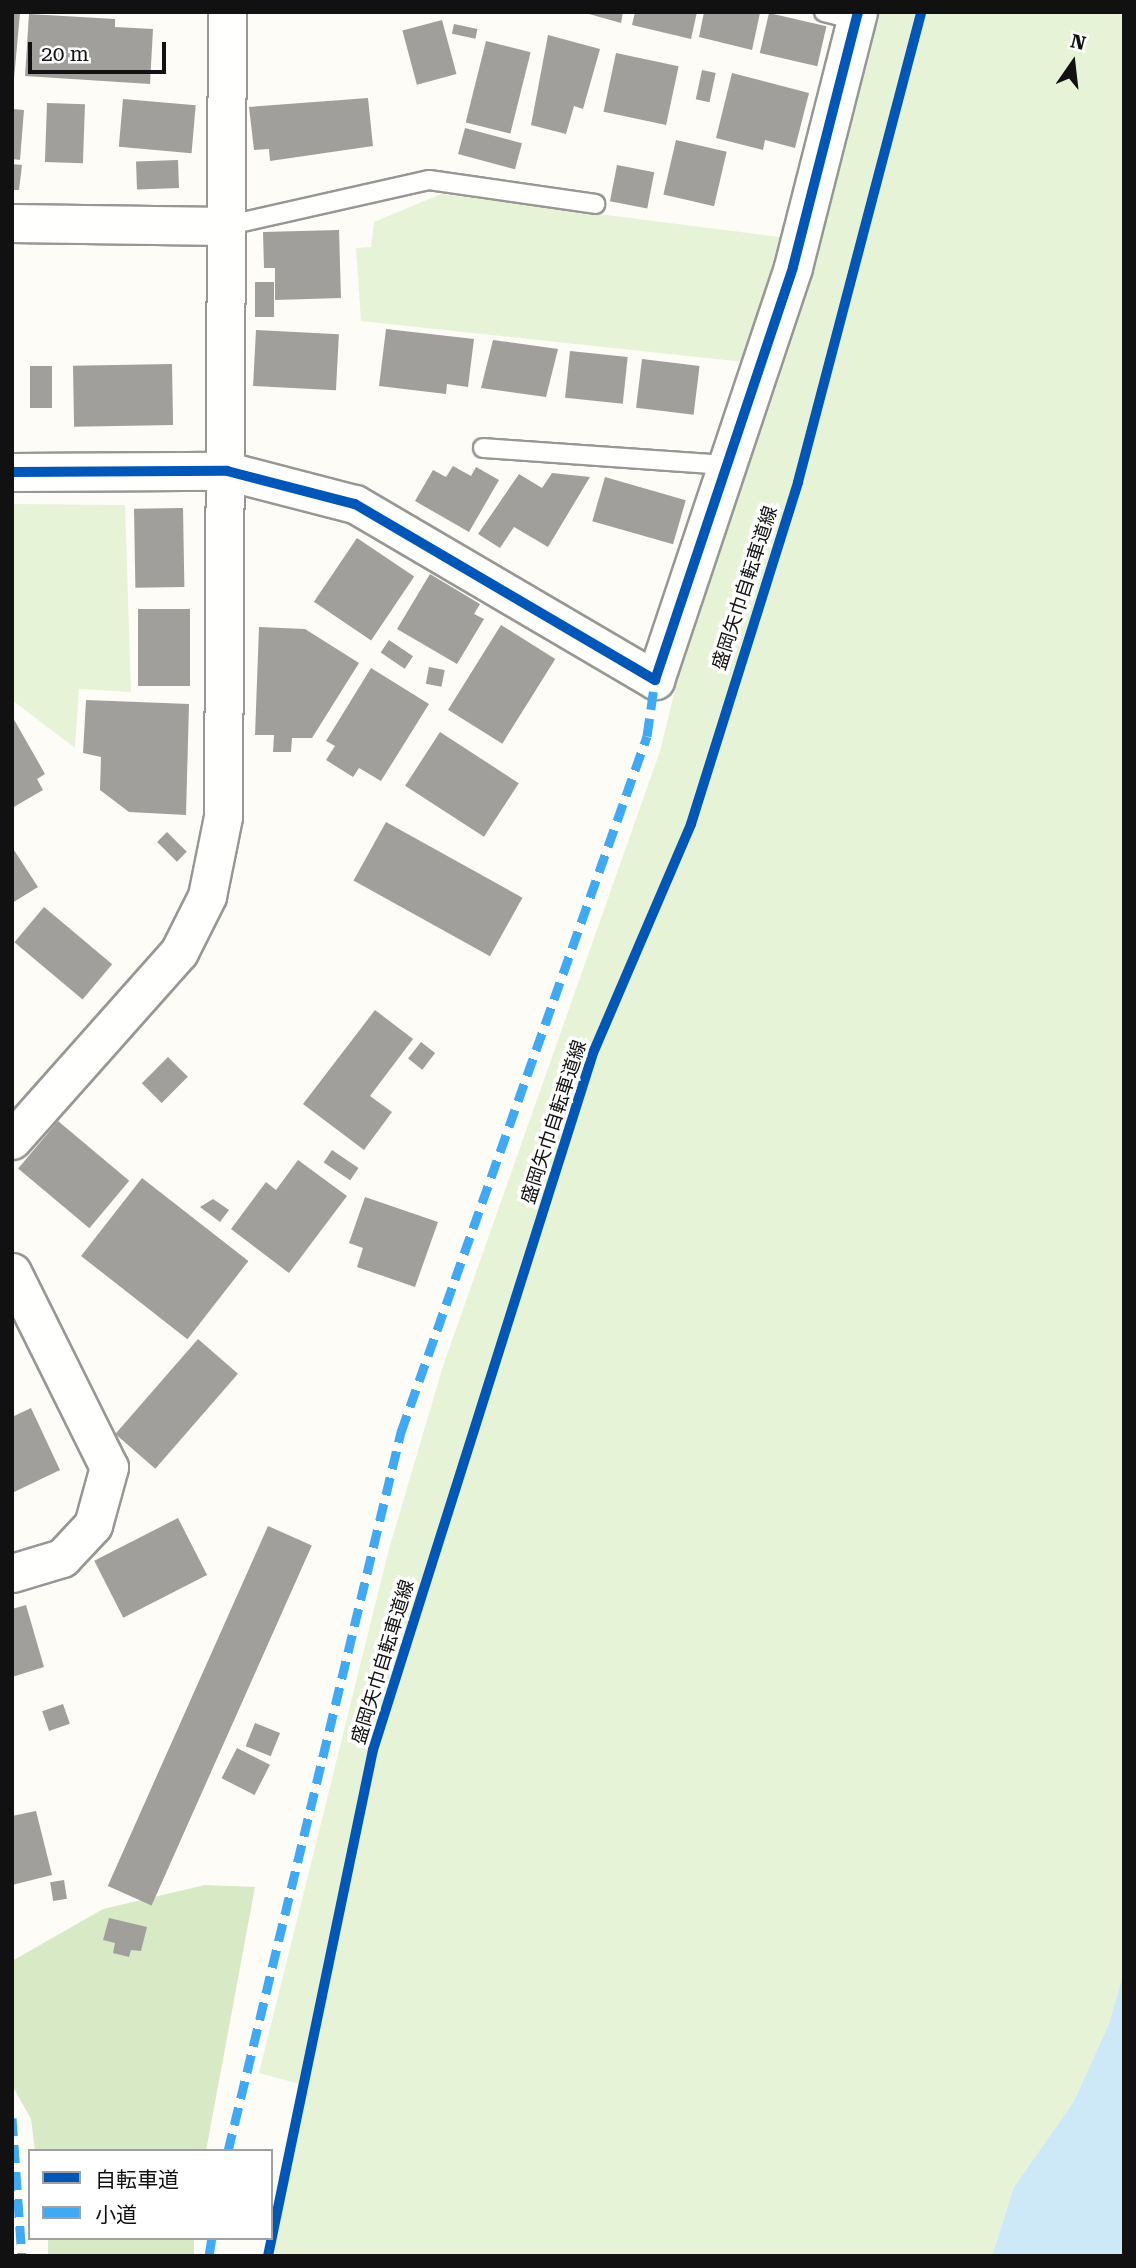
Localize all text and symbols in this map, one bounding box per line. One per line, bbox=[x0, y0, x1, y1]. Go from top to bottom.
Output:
scale bar bbox=[32, 28, 170, 72]
north arrow bbox=[1038, 28, 1108, 98]
text: N bbox=[1068, 29, 1088, 55]
text: 20 m bbox=[41, 42, 89, 66]
street label: 盛岡矢巾自転車道線 bbox=[708, 503, 782, 673]
street label: 盛岡矢巾自転車道線 bbox=[517, 1037, 591, 1207]
street label: 盛岡矢巾自転車道線 bbox=[347, 1577, 419, 1747]
legend bbox=[28, 2149, 273, 2240]
text: 自転車道 bbox=[95, 2168, 179, 2192]
text: 小道 bbox=[95, 2203, 137, 2227]

